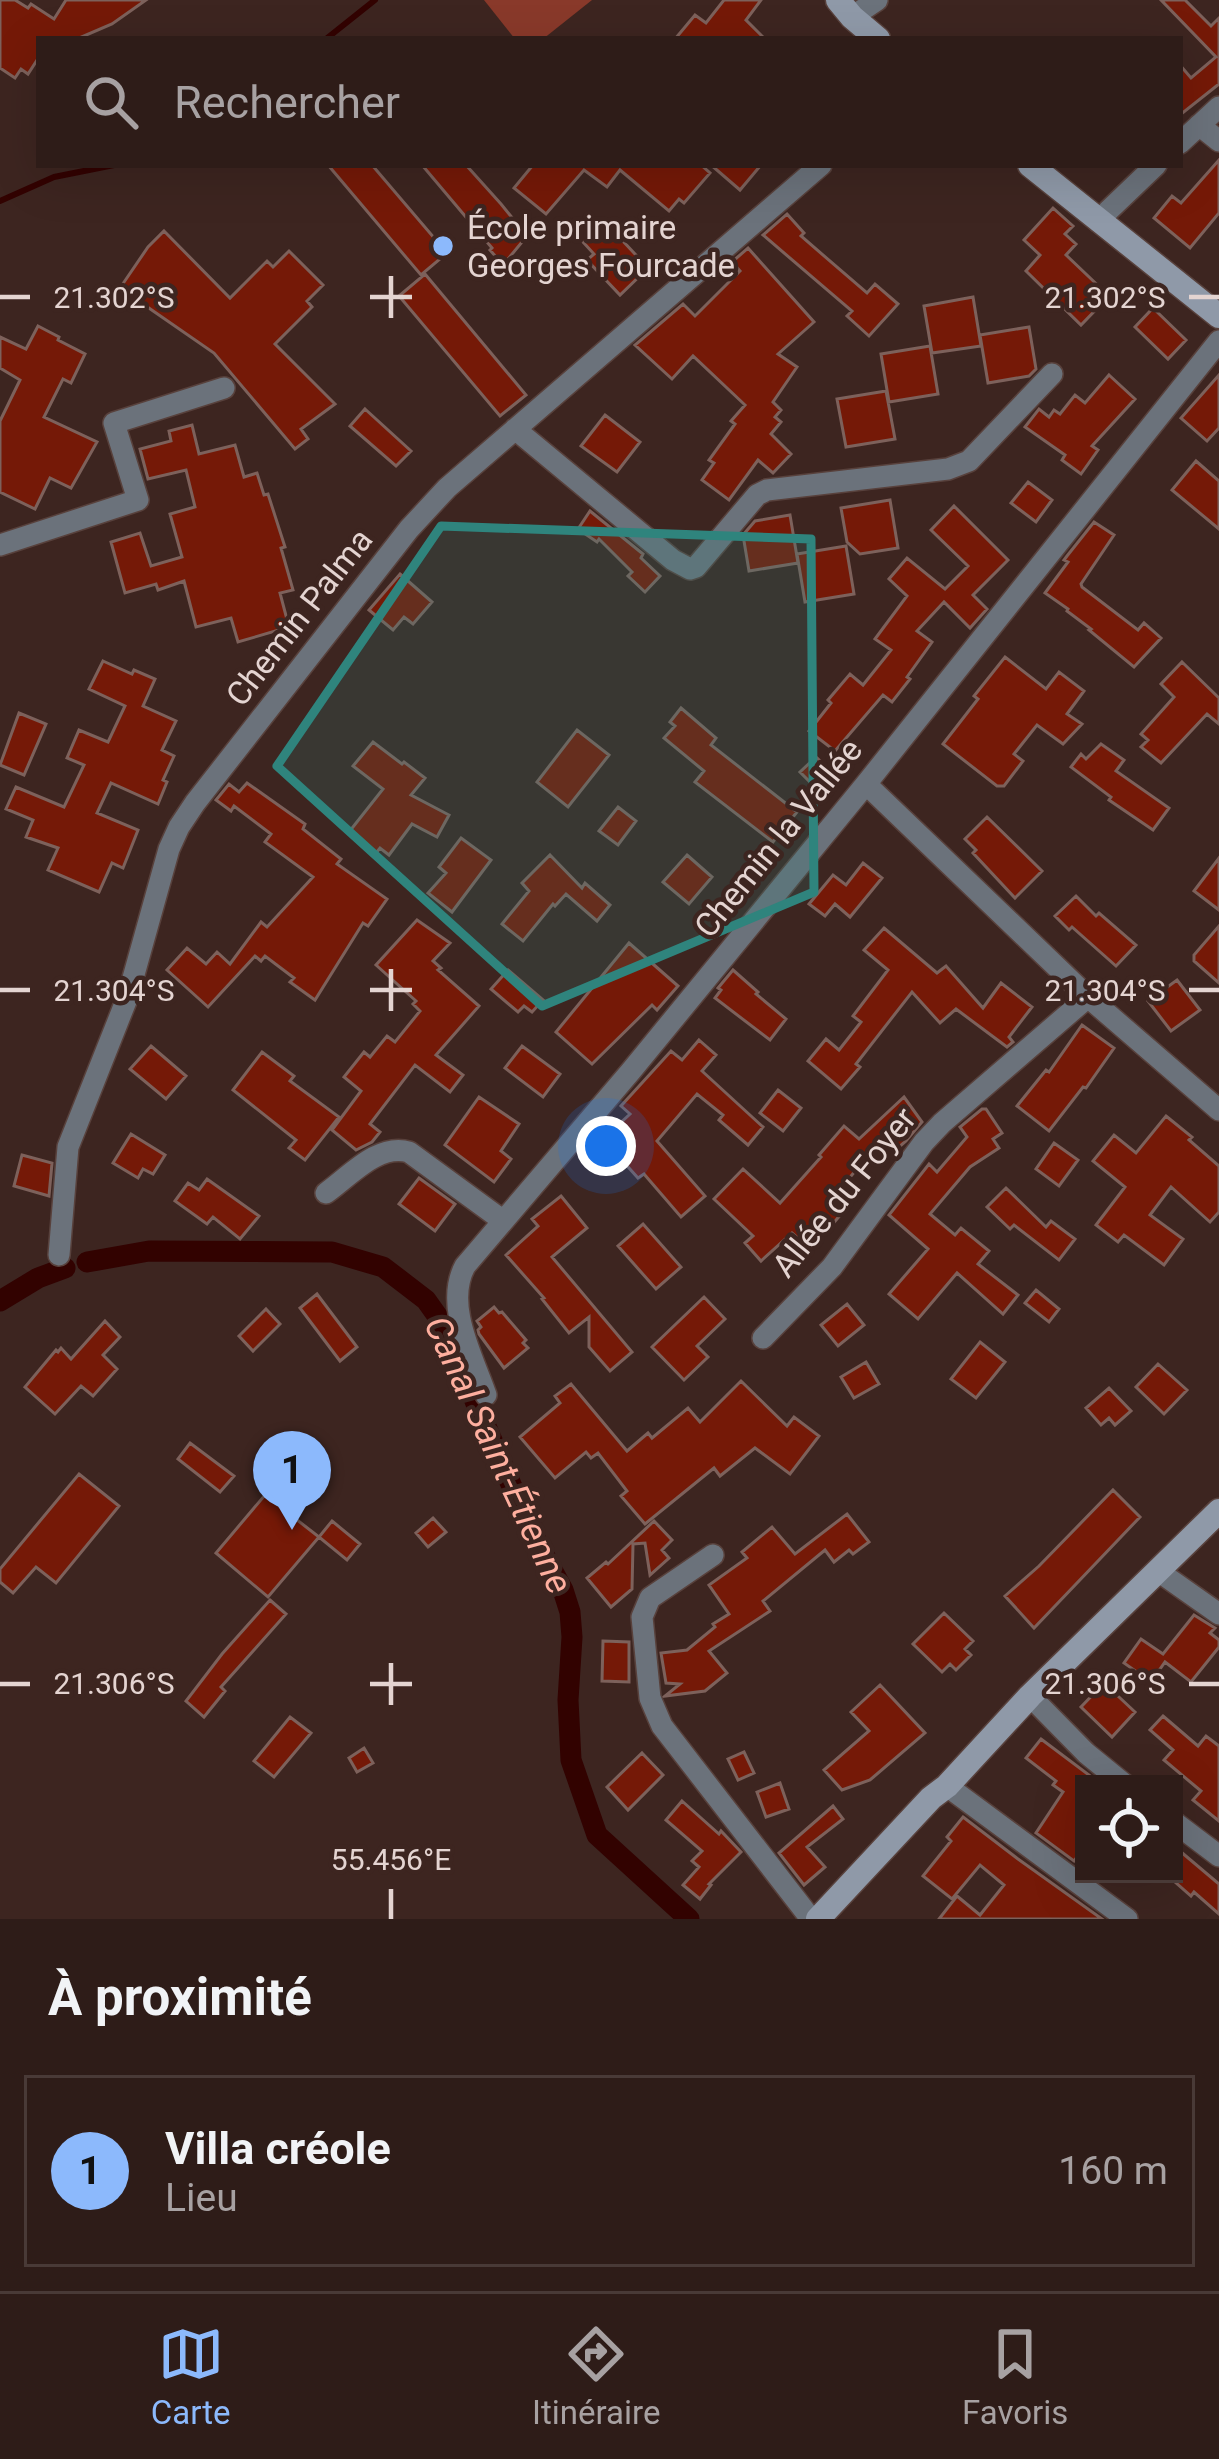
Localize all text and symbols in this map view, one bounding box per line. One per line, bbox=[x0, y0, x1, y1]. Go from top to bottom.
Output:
search box bbox=[36, 36, 1183, 168]
icon: search bbox=[78, 69, 144, 135]
text: Rechercher bbox=[174, 76, 400, 129]
place label: École primaire Georges Fourcade bbox=[467, 208, 735, 285]
marker: École primaire Georges Fourcade bbox=[430, 233, 456, 259]
text: 21.302°S bbox=[53, 280, 175, 315]
text: 21.302°S bbox=[1044, 280, 1166, 315]
street label: Chemin Palma bbox=[218, 521, 380, 713]
street label: Chemin la Vallée bbox=[686, 731, 870, 945]
text: 21.304°S bbox=[53, 973, 175, 1008]
text: 21.304°S bbox=[1044, 973, 1166, 1008]
street label: Allée du Foyer bbox=[764, 1100, 924, 1284]
your location bbox=[576, 1116, 636, 1176]
water label: Canal Saint-Étienne bbox=[415, 1309, 582, 1600]
pin: 1 bbox=[253, 1431, 331, 1530]
text: 21.306°S bbox=[53, 1666, 175, 1701]
text: 21.306°S bbox=[1044, 1666, 1166, 1701]
map controls bbox=[1075, 1775, 1183, 1883]
button: locate bbox=[1075, 1775, 1183, 1883]
text: 55.456°E bbox=[331, 1842, 451, 1877]
text: À proximité bbox=[48, 1968, 312, 2027]
text: Villa créole bbox=[165, 2122, 391, 2175]
text: 1 bbox=[79, 2148, 101, 2194]
text: 160 m bbox=[1058, 2148, 1168, 2194]
text: Lieu bbox=[165, 2175, 238, 2221]
tab: Carte bbox=[151, 2321, 230, 2432]
tab: Itinéraire bbox=[532, 2321, 660, 2432]
tab: Favoris bbox=[962, 2321, 1068, 2432]

